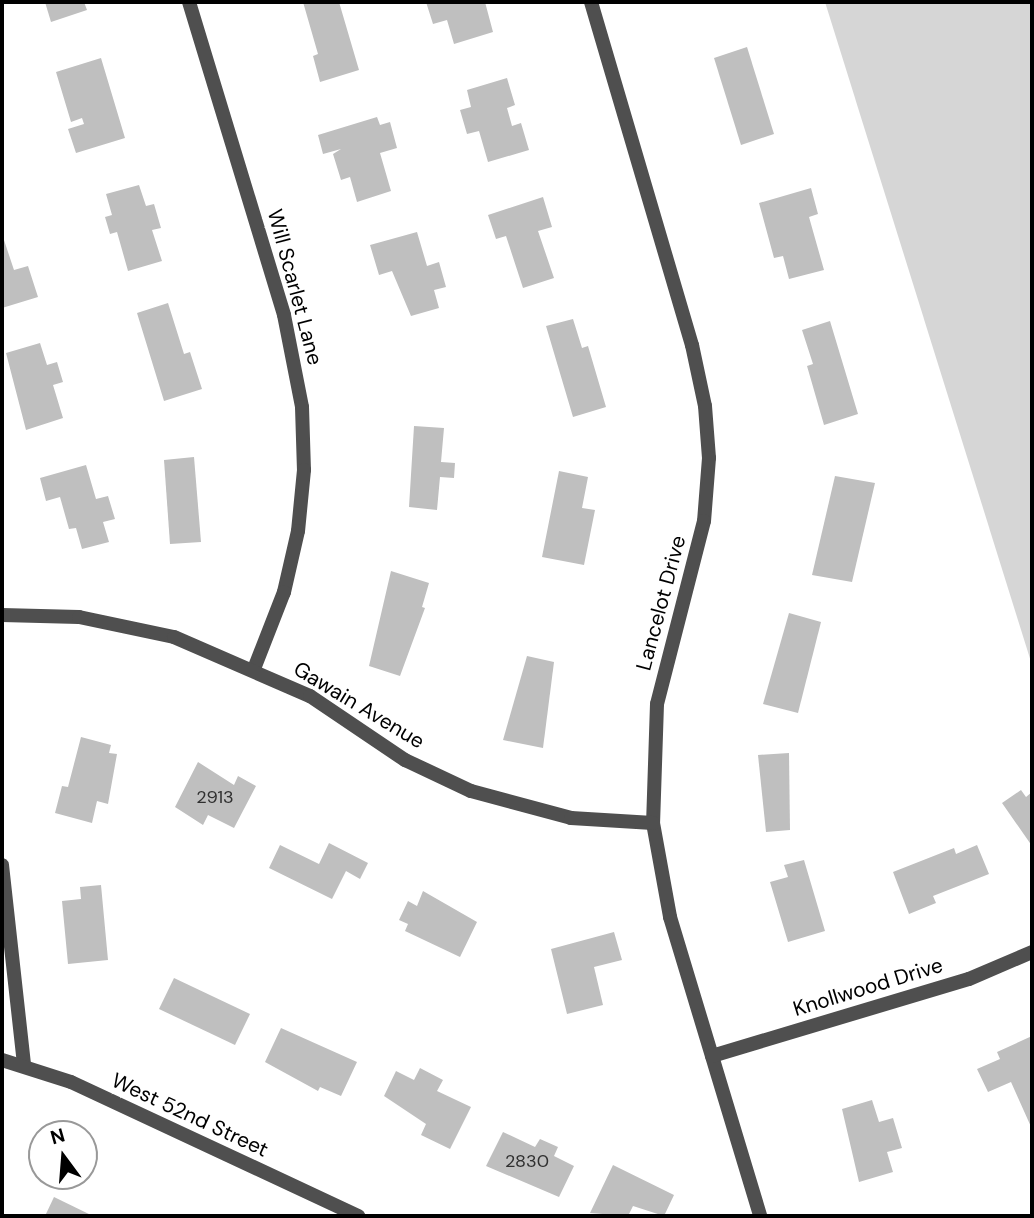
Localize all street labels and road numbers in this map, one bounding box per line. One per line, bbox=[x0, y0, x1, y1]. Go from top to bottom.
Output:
street label: Will Scarlet Lane bbox=[262, 206, 328, 368]
street label: Lancelot Drive bbox=[631, 533, 691, 673]
street label: Gawain Avenue bbox=[289, 656, 429, 754]
street label: Knollwood Drive bbox=[790, 952, 946, 1022]
street label: West 52nd Street bbox=[108, 1068, 272, 1162]

